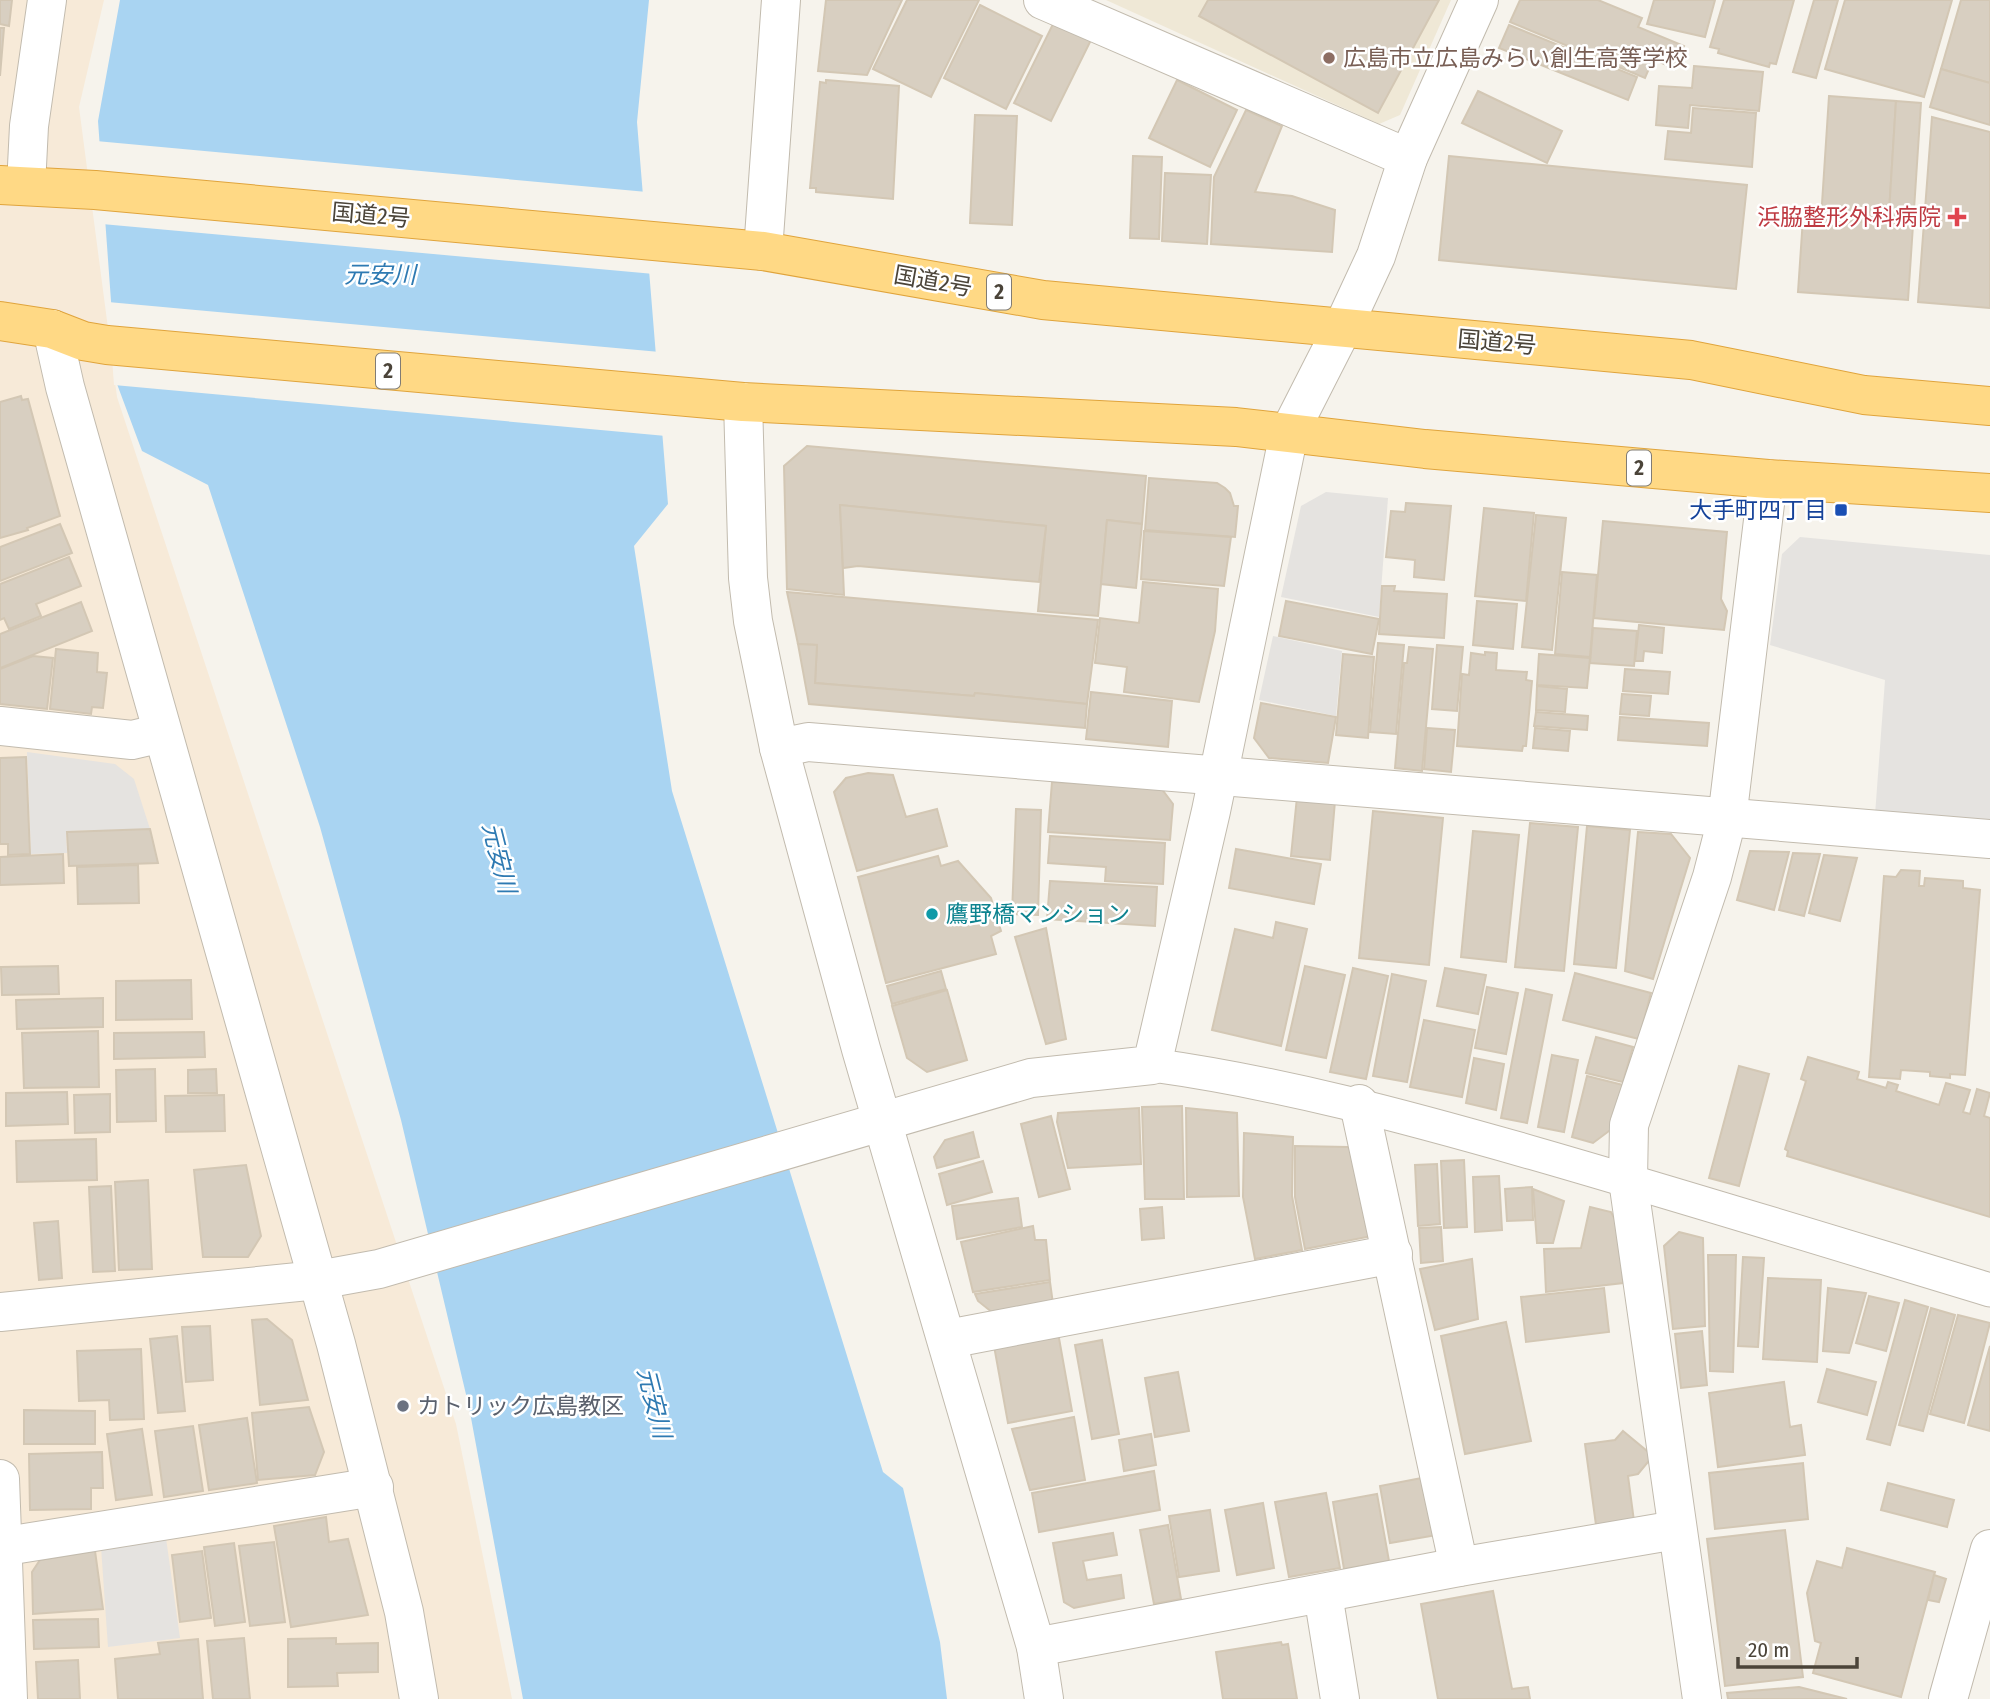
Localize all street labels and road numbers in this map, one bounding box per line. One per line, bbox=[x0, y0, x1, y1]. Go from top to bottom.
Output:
street label: 国道2号 bbox=[330, 198, 412, 232]
street label: 国道2号 bbox=[892, 260, 974, 302]
road number: 2 bbox=[987, 274, 1011, 310]
street label: 国道2号 bbox=[1456, 325, 1538, 359]
road number: 2 bbox=[376, 354, 400, 388]
road number: 2 bbox=[1627, 450, 1651, 486]

